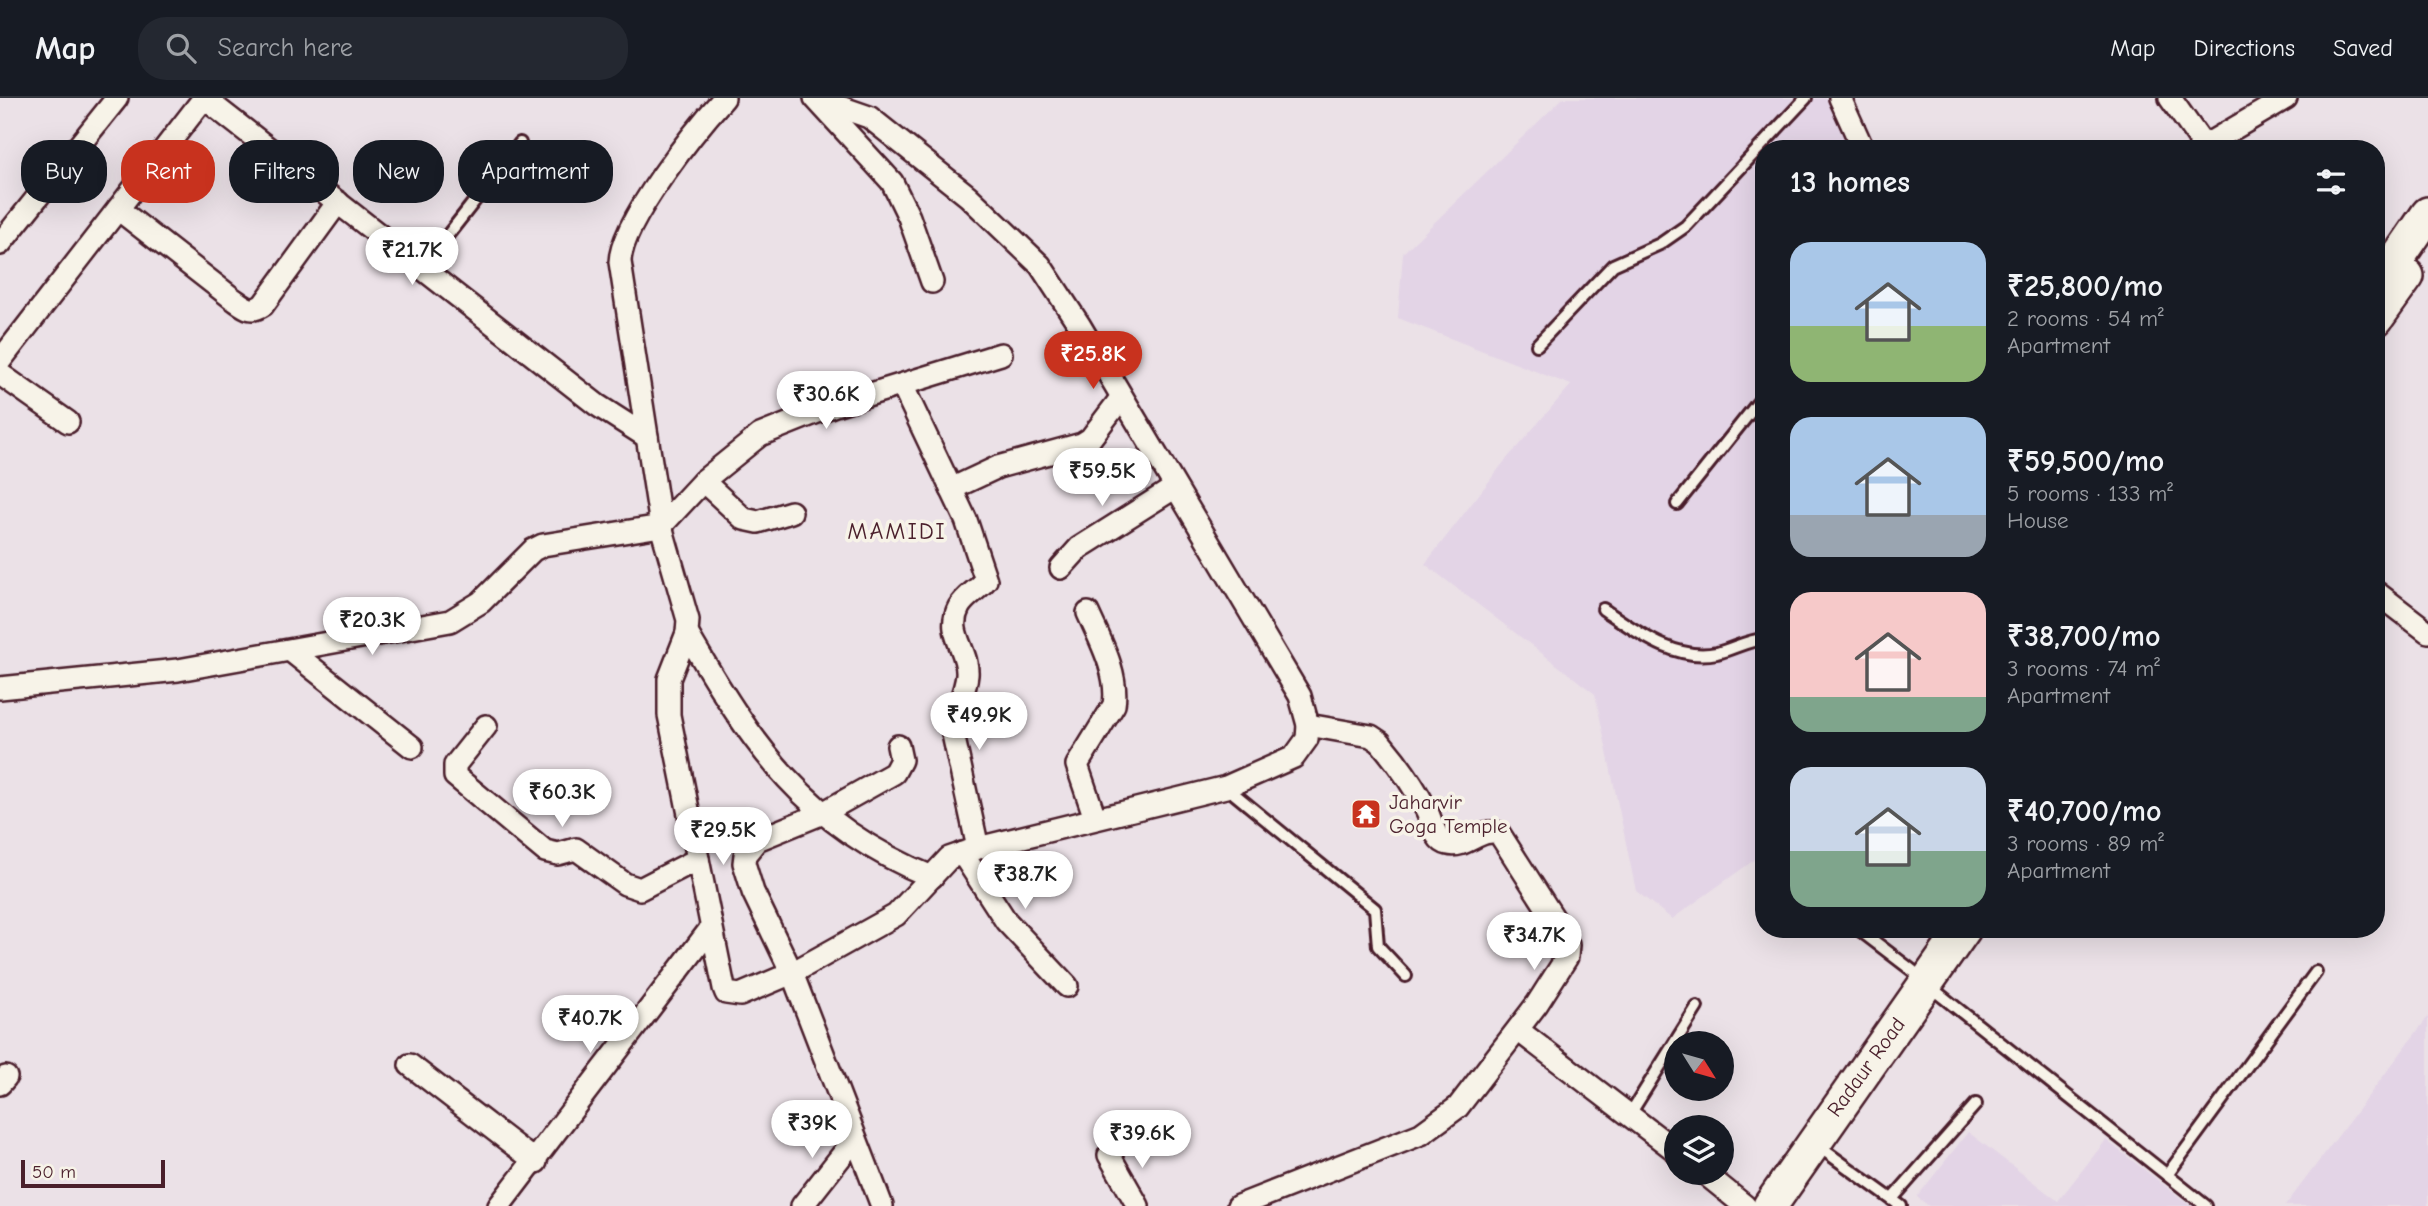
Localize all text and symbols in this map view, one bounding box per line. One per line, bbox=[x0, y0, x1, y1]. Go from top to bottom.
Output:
search box bbox=[138, 17, 628, 80]
text: Map bbox=[35, 29, 96, 67]
icon: search bbox=[162, 29, 200, 67]
text: Search here bbox=[218, 33, 353, 63]
text: Map bbox=[2110, 34, 2156, 62]
text: Directions bbox=[2194, 34, 2295, 62]
text: Saved bbox=[2333, 34, 2393, 62]
chip: Buy bbox=[21, 140, 107, 203]
chip: Rent bbox=[121, 140, 215, 203]
chip: Filters bbox=[229, 140, 339, 203]
chip: New bbox=[353, 140, 444, 203]
chip: Apartment bbox=[458, 140, 613, 203]
icon: filters bbox=[2312, 163, 2350, 201]
text: 13 homes bbox=[1790, 165, 1910, 200]
pin: ₹21.7K bbox=[355, 228, 469, 287]
text: ₹21.7K bbox=[381, 236, 443, 263]
text: ₹25,800/mo bbox=[2007, 269, 2163, 304]
icon: home bbox=[1846, 270, 1930, 354]
text: 2 rooms · 54 m² bbox=[2007, 305, 2164, 332]
pin: ₹25.8K bbox=[1036, 331, 1150, 391]
text: Apartment bbox=[2007, 332, 2110, 359]
text: ₹25.8K bbox=[1060, 340, 1126, 367]
pin: ₹30.6K bbox=[769, 372, 883, 431]
text: ₹30.6K bbox=[793, 380, 859, 407]
text: ₹59,500/mo bbox=[2007, 444, 2164, 479]
icon: home bbox=[1846, 445, 1930, 529]
pin: ₹59.5K bbox=[1045, 448, 1159, 508]
text: ₹59.5K bbox=[1069, 457, 1135, 484]
text: 5 rooms · 133 m² bbox=[2007, 480, 2173, 507]
text: House bbox=[2007, 507, 2069, 534]
district label: MAMIDI bbox=[847, 517, 947, 545]
pin: ₹20.3K bbox=[315, 598, 429, 657]
text: ₹20.3K bbox=[339, 606, 405, 633]
text: ₹38,700/mo bbox=[2007, 619, 2160, 654]
icon: home bbox=[1846, 620, 1930, 704]
text: 3 rooms · 74 m² bbox=[2007, 655, 2160, 682]
text: Apartment bbox=[2007, 682, 2110, 709]
pin: ₹49.9K bbox=[922, 692, 1036, 752]
text: ₹49.9K bbox=[946, 701, 1012, 728]
pin: ₹60.3K bbox=[505, 770, 619, 829]
text: ₹60.3K bbox=[529, 778, 595, 805]
place label: Jaharvir Goga Temple bbox=[1389, 790, 1508, 838]
text: ₹40,700/mo bbox=[2007, 794, 2161, 829]
icon: home bbox=[1846, 795, 1930, 879]
temple icon: Jaharvir Goga Temple bbox=[1349, 797, 1383, 831]
pin: ₹29.5K bbox=[666, 808, 780, 867]
text: ₹29.5K bbox=[690, 816, 756, 843]
text: 3 rooms · 89 m² bbox=[2007, 830, 2164, 857]
pin: ₹38.7K bbox=[968, 852, 1082, 911]
text: Apartment bbox=[2007, 857, 2110, 884]
text: ₹38.7K bbox=[993, 860, 1057, 887]
pin: ₹34.7K bbox=[1477, 912, 1591, 972]
text: ₹34.7K bbox=[1503, 921, 1565, 948]
pin: ₹40.7K bbox=[533, 996, 647, 1055]
text: ₹40.7K bbox=[558, 1004, 622, 1031]
street label: Radaur Road bbox=[1822, 1013, 1910, 1121]
north arrow bbox=[1664, 1031, 1734, 1101]
map controls bbox=[1664, 1031, 1734, 1185]
pin: ₹39K bbox=[771, 1100, 853, 1160]
text: ₹39K bbox=[787, 1109, 837, 1136]
pin: ₹39.6K bbox=[1085, 1110, 1199, 1170]
button: layers bbox=[1664, 1115, 1734, 1185]
text: ₹39.6K bbox=[1109, 1119, 1175, 1146]
scale bar bbox=[21, 1157, 164, 1189]
text: 50 m bbox=[32, 1161, 76, 1183]

